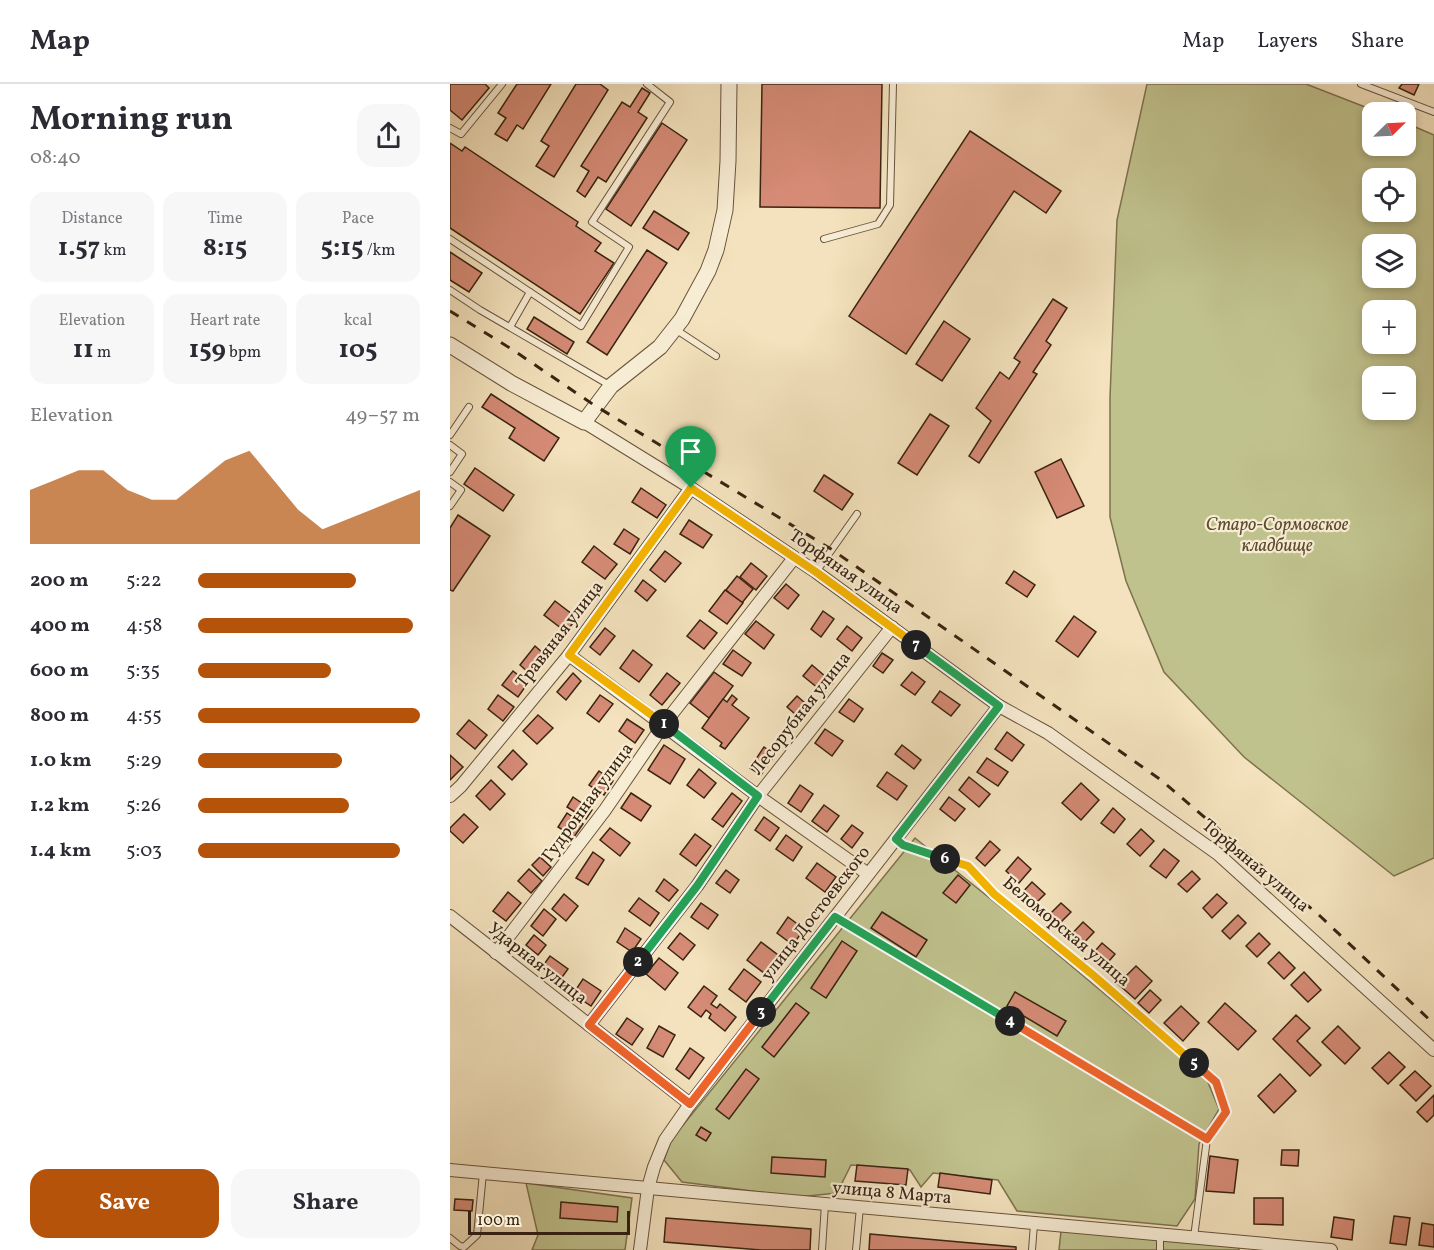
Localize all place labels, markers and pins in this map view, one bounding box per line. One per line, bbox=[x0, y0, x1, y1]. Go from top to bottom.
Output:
pin bbox=[665, 426, 716, 488]
pin: 7 bbox=[901, 630, 931, 660]
pin: 1 bbox=[649, 709, 679, 739]
pin: 6 bbox=[930, 844, 960, 874]
pin: 2 bbox=[623, 947, 653, 977]
pin: 3 bbox=[746, 997, 776, 1027]
pin: 4 bbox=[995, 1006, 1025, 1036]
pin: 5 bbox=[1179, 1048, 1209, 1078]

